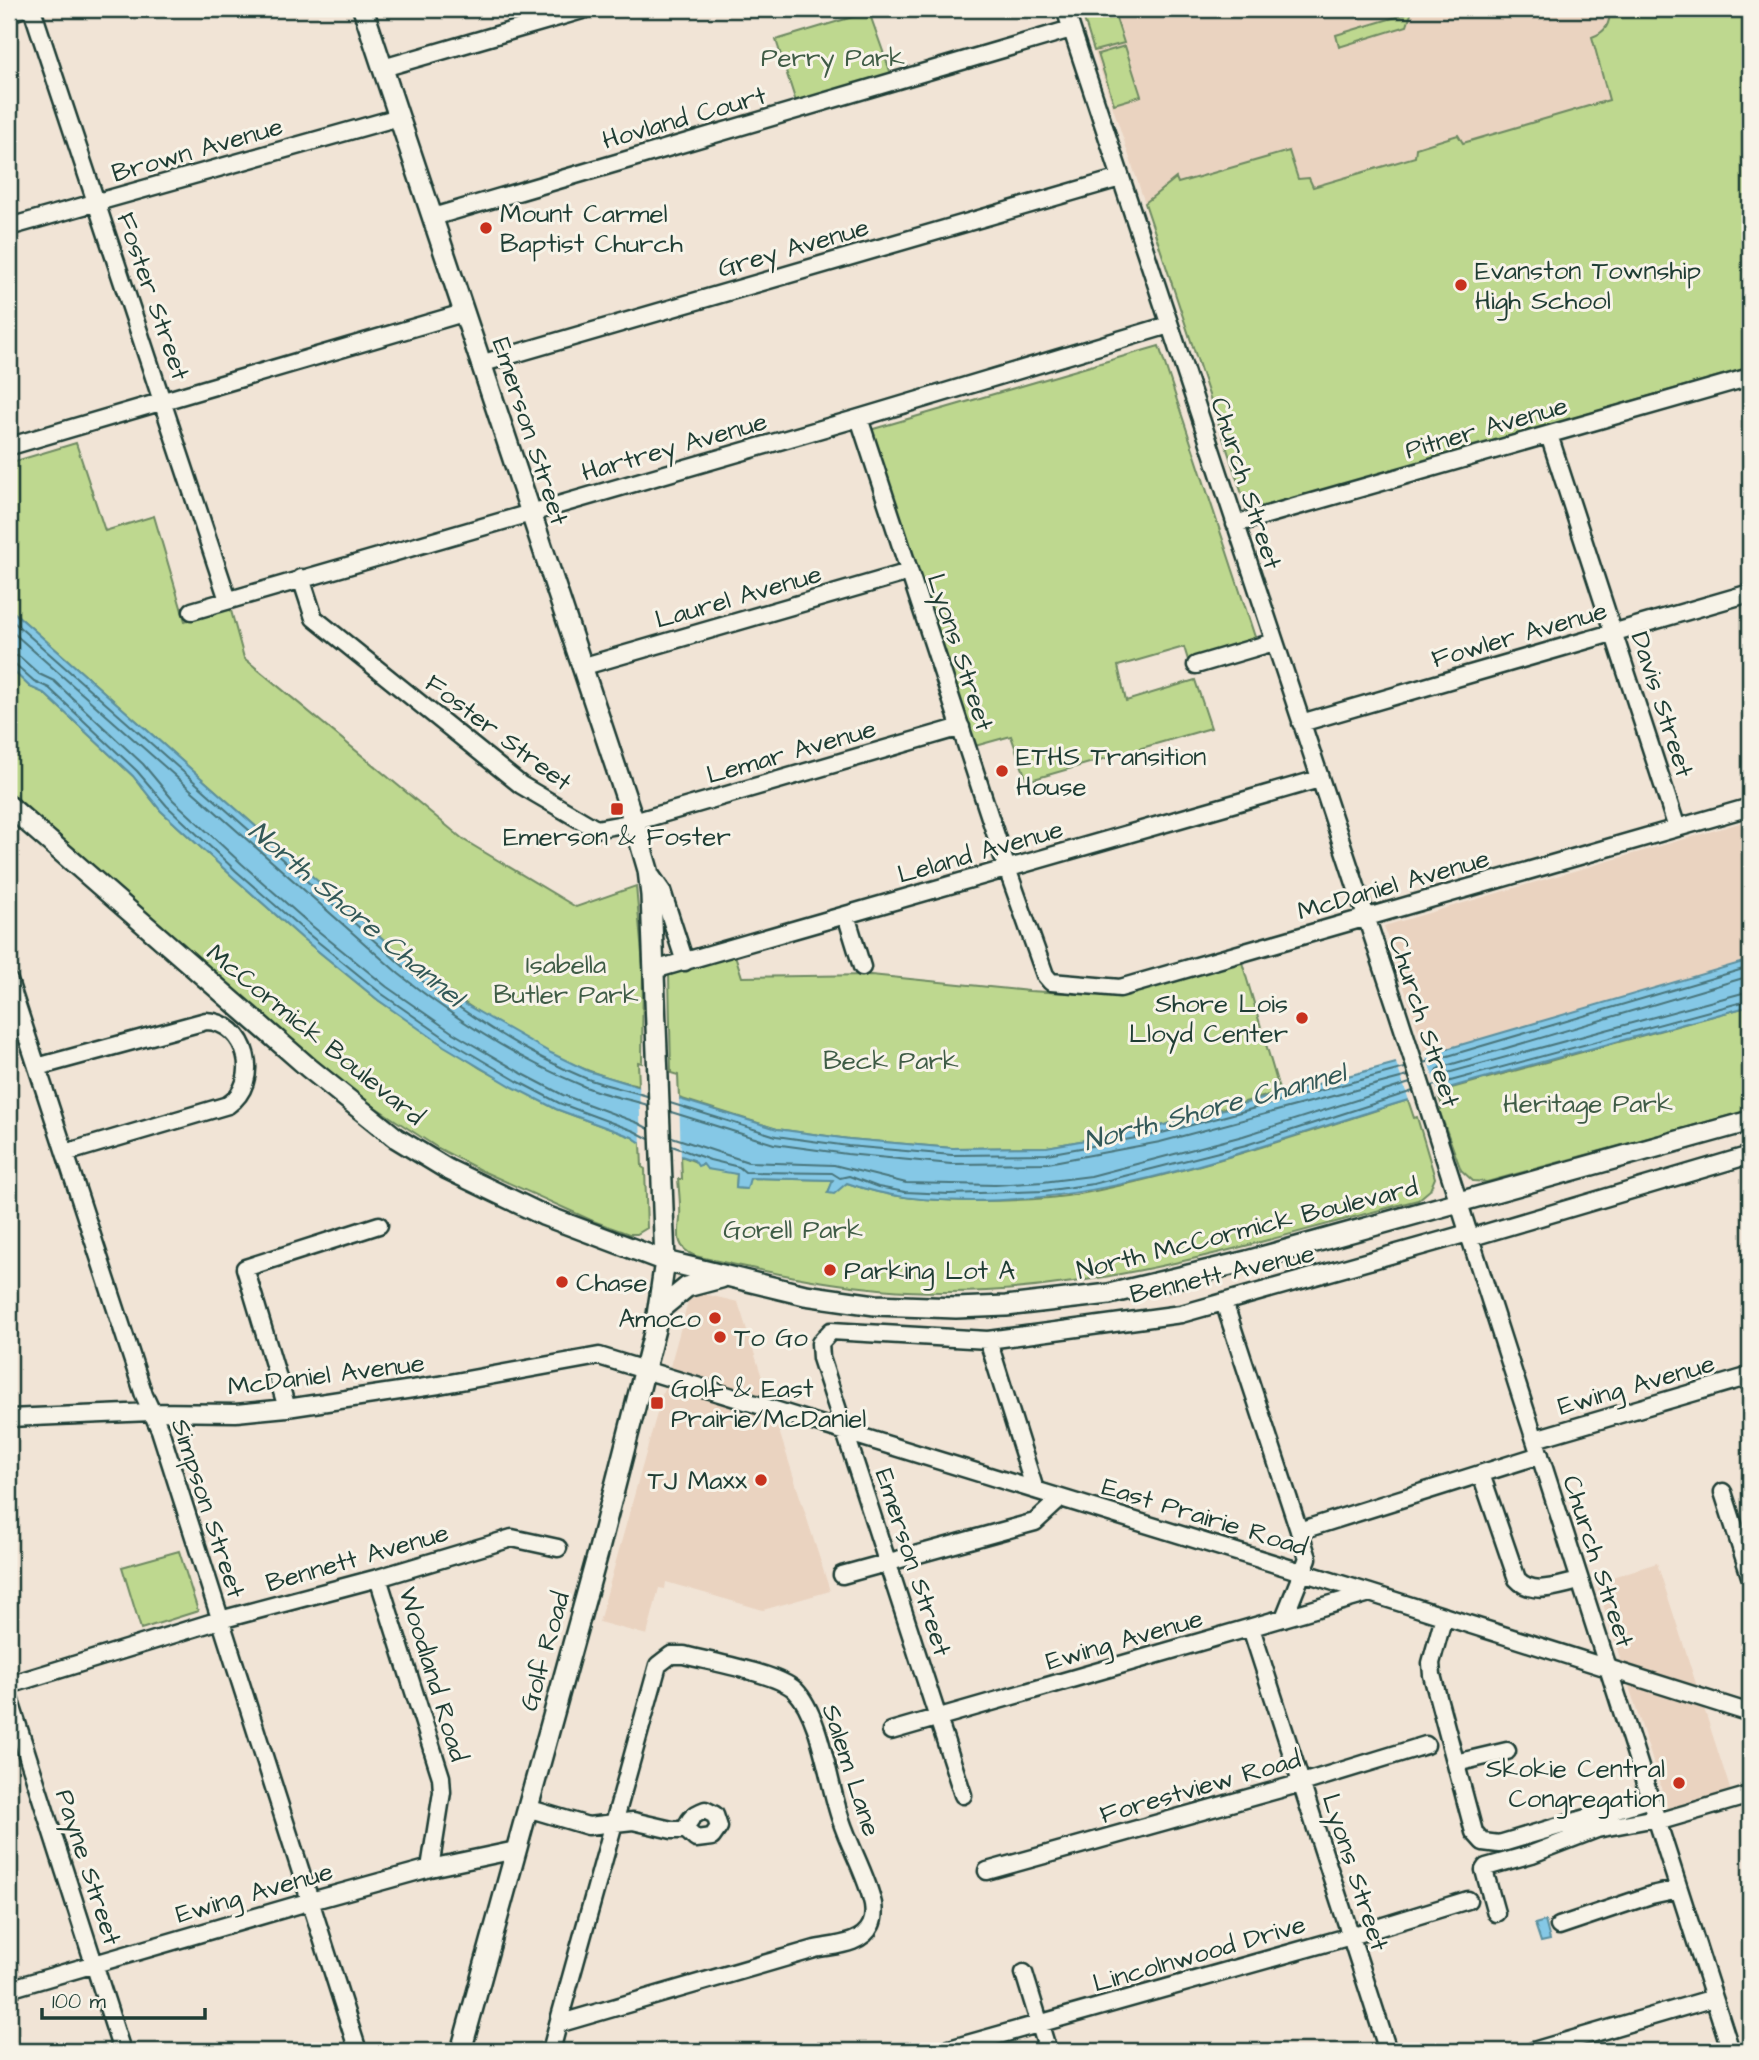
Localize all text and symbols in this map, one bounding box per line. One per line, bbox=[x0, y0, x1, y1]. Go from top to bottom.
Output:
park label: Perry Park bbox=[761, 40, 905, 78]
street label: Hovland Court bbox=[598, 77, 771, 159]
street label: Brown Avenue bbox=[108, 108, 287, 192]
place label: Mount Carmel Baptist Church bbox=[500, 196, 683, 262]
street label: Foster Street bbox=[108, 208, 199, 385]
street label: Grey Avenue bbox=[714, 209, 874, 289]
marker: Mount Carmel Baptist Church bbox=[478, 220, 494, 236]
place label: Evanston Township High School bbox=[1475, 253, 1701, 321]
marker: Evanston Township High School bbox=[1453, 277, 1469, 293]
street label: Emerson Street bbox=[483, 333, 577, 530]
street label: Pitner Avenue bbox=[1401, 388, 1572, 468]
street label: Church Street bbox=[1201, 393, 1291, 574]
street label: Hartrey Avenue bbox=[577, 403, 772, 493]
street label: Laurel Avenue bbox=[651, 556, 826, 638]
street label: Lyons Street bbox=[916, 569, 1003, 737]
street label: Fowler Avenue bbox=[1427, 593, 1611, 677]
street label: Davis Street bbox=[1622, 627, 1703, 782]
street label: Foster Street bbox=[418, 666, 580, 800]
street label: Lemar Avenue bbox=[702, 711, 880, 793]
place label: ETHS Transition House bbox=[1016, 739, 1206, 805]
marker: ETHS Transition House bbox=[994, 763, 1010, 779]
marker: Emerson & Foster bbox=[609, 801, 625, 817]
street label: Leland Avenue bbox=[893, 811, 1067, 893]
water label: North Shore Channel bbox=[240, 812, 475, 1018]
place label: Emerson & Foster bbox=[503, 819, 731, 855]
street label: McDaniel Avenue bbox=[1293, 840, 1493, 930]
street label: Church Street bbox=[1379, 931, 1469, 1112]
street label: McCormick Boulevard bbox=[199, 935, 432, 1134]
park label: Isabella Butler Park bbox=[493, 947, 639, 1013]
place label: Shore Lois Lloyd Center bbox=[1129, 986, 1288, 1054]
marker: Shore Lois Lloyd Center bbox=[1294, 1010, 1310, 1026]
park label: Beck Park bbox=[823, 1043, 959, 1079]
water label: North Shore Channel bbox=[1079, 1053, 1353, 1161]
park label: Heritage Park bbox=[1503, 1086, 1673, 1124]
street label: North McCormick Boulevard bbox=[1073, 1169, 1422, 1289]
park label: Gorell Park bbox=[723, 1212, 863, 1248]
street label: Bennett Avenue bbox=[1126, 1235, 1318, 1313]
place label: Parking Lot A bbox=[844, 1253, 1015, 1291]
marker: Parking Lot A bbox=[822, 1262, 838, 1278]
place label: Chase bbox=[576, 1265, 648, 1301]
marker: Chase bbox=[554, 1274, 570, 1290]
place label: Amoco bbox=[618, 1301, 701, 1337]
marker: Amoco bbox=[707, 1310, 723, 1326]
place label: To Go bbox=[734, 1320, 808, 1356]
marker: To Go bbox=[712, 1329, 728, 1345]
street label: McDaniel Avenue bbox=[226, 1345, 427, 1405]
street label: Ewing Avenue bbox=[1554, 1345, 1719, 1426]
place label: Golf & East Prairie/McDaniel bbox=[671, 1371, 866, 1437]
marker: Golf & East Prairie/McDaniel bbox=[649, 1395, 665, 1411]
street label: Simpson Street bbox=[162, 1414, 254, 1603]
place label: TJ Maxx bbox=[647, 1463, 748, 1499]
street label: Emerson Street bbox=[866, 1464, 960, 1661]
street label: East Prairie Road bbox=[1098, 1469, 1312, 1565]
street label: Church Street bbox=[1553, 1471, 1643, 1652]
marker: TJ Maxx bbox=[753, 1472, 769, 1488]
street label: Bennett Avenue bbox=[262, 1515, 453, 1601]
street label: Woodland Road bbox=[389, 1583, 477, 1766]
street label: Golf Road bbox=[511, 1588, 579, 1715]
street label: Ewing Avenue bbox=[1042, 1600, 1207, 1681]
street label: Salem Lane bbox=[813, 1700, 889, 1841]
street label: Forestview Road bbox=[1096, 1741, 1305, 1833]
place label: Skokie Central Congregation bbox=[1486, 1751, 1665, 1819]
marker: Skokie Central Congregation bbox=[1671, 1775, 1687, 1791]
street label: Payne Street bbox=[44, 1785, 130, 1951]
street label: Lyons Street bbox=[1311, 1789, 1398, 1957]
street label: Ewing Avenue bbox=[172, 1853, 337, 1934]
street label: Lincolnwood Drive bbox=[1089, 1906, 1310, 2002]
scale bar bbox=[42, 1976, 205, 2020]
text: 100 m bbox=[52, 1987, 107, 2016]

